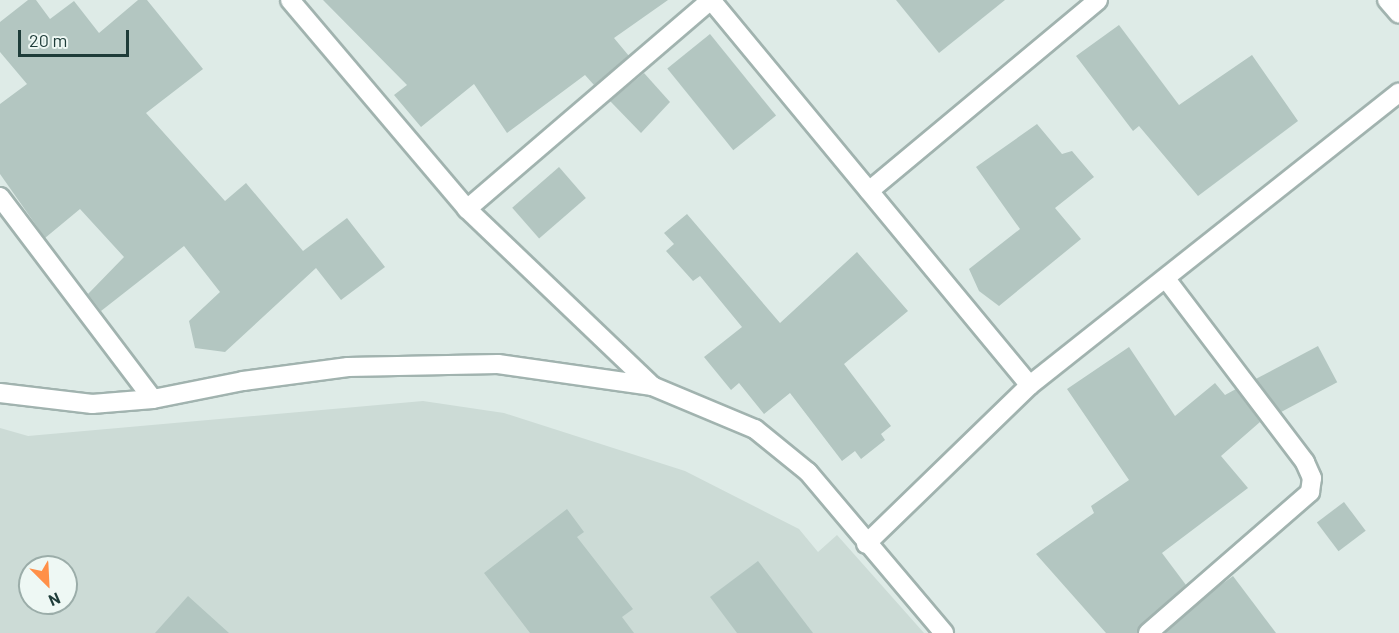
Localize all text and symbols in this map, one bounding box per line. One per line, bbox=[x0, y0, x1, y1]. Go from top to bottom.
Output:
scale bar bbox=[21, 18, 132, 56]
text: 20 m bbox=[29, 29, 67, 51]
north arrow bbox=[18, 555, 78, 615]
text: N bbox=[46, 589, 63, 611]

